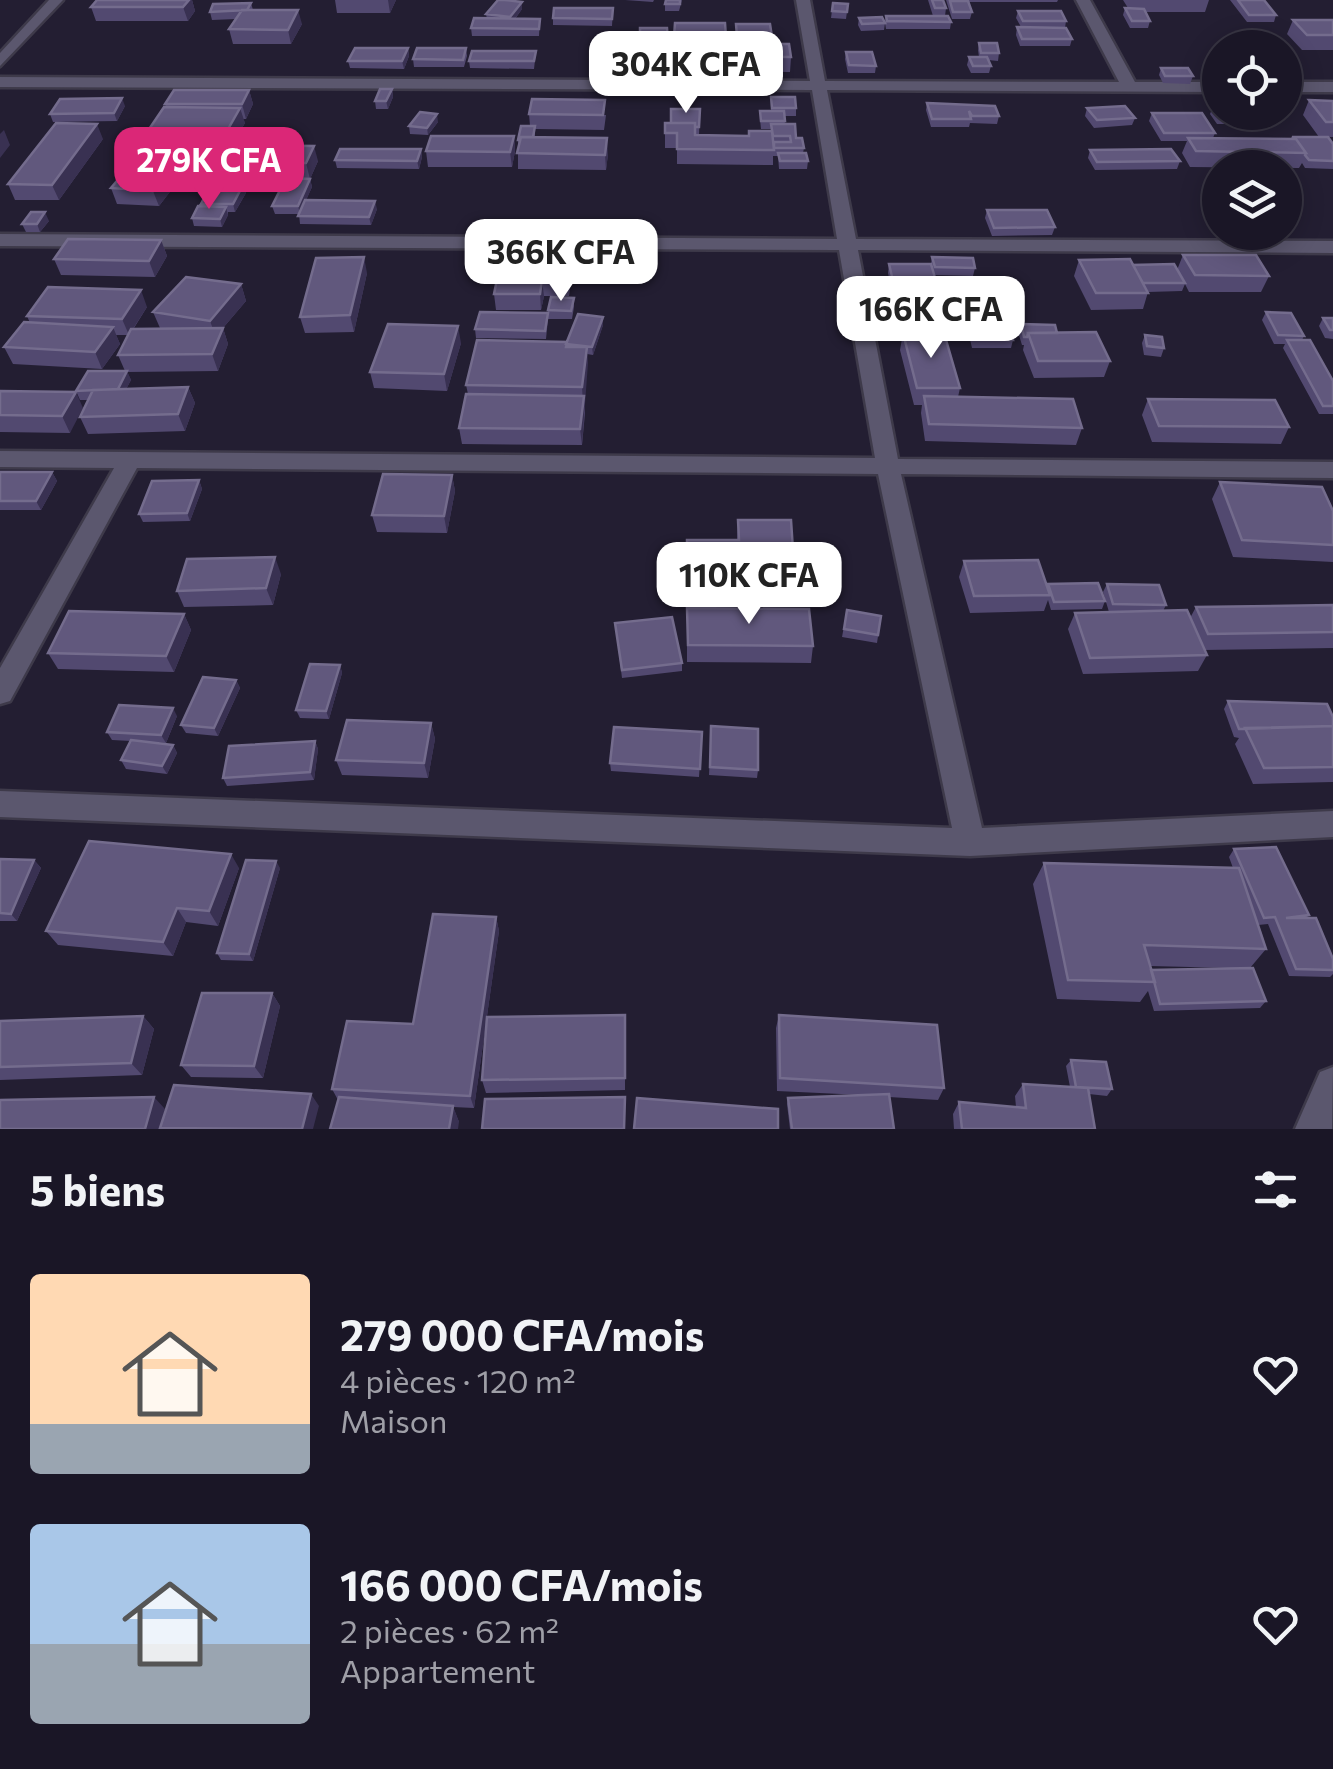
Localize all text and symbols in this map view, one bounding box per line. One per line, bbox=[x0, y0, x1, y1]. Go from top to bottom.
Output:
map controls bbox=[1202, 30, 1302, 250]
button: locate bbox=[1202, 30, 1302, 130]
pin: 304K CFA bbox=[583, 31, 789, 116]
text: 304K CFA bbox=[611, 43, 761, 83]
pin: 279K CFA bbox=[106, 127, 312, 212]
text: 279K CFA bbox=[136, 139, 282, 179]
button: layers bbox=[1202, 150, 1302, 250]
pin: 366K CFA bbox=[458, 219, 664, 304]
text: 366K CFA bbox=[487, 231, 635, 271]
pin: 166K CFA bbox=[828, 276, 1034, 361]
text: 166K CFA bbox=[859, 288, 1003, 328]
pin: 110K CFA bbox=[646, 542, 852, 627]
text: 110K CFA bbox=[679, 554, 819, 594]
icon: filters bbox=[1248, 1162, 1303, 1217]
text: 5 biens bbox=[30, 1163, 165, 1215]
text: 279 000 CFA/mois bbox=[340, 1308, 704, 1360]
icon: home bbox=[110, 1314, 230, 1434]
icon: heart bbox=[1248, 1347, 1303, 1402]
text: 4 pièces · 120 m² bbox=[340, 1360, 576, 1400]
text: Maison bbox=[340, 1400, 447, 1440]
text: 166 000 CFA/mois bbox=[340, 1558, 703, 1610]
icon: home bbox=[110, 1564, 230, 1684]
icon: heart bbox=[1248, 1597, 1303, 1652]
text: 2 pièces · 62 m² bbox=[340, 1610, 559, 1650]
text: Appartement bbox=[340, 1650, 535, 1690]

